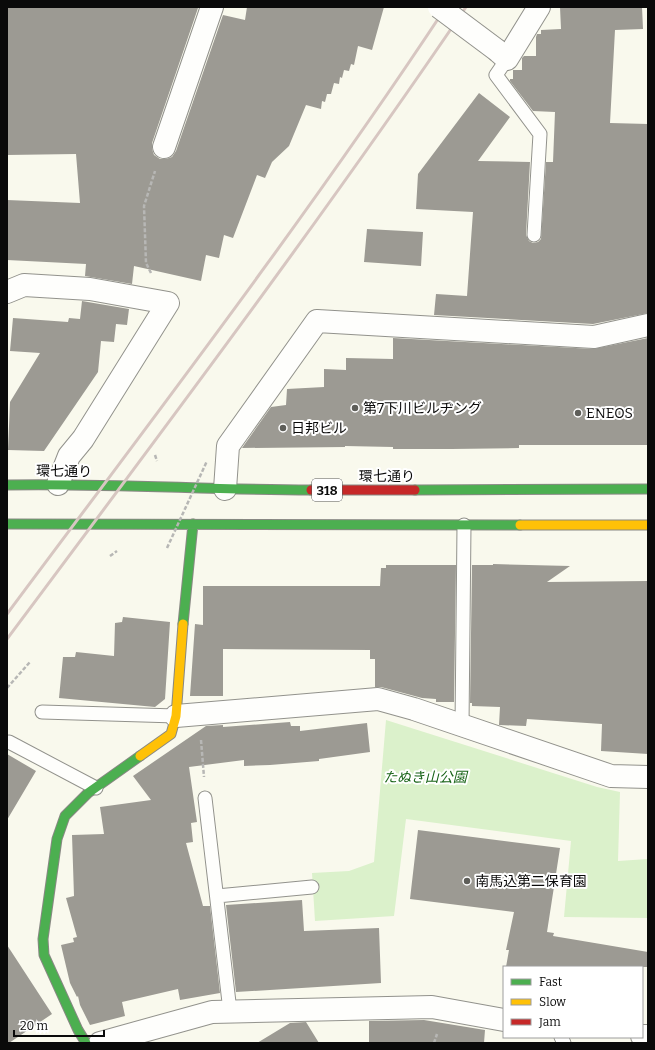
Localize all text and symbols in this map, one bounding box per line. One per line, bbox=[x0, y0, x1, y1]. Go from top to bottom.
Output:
place label: 第7下川ビルヂング bbox=[363, 400, 482, 417]
marker: 第7下川ビルヂング bbox=[350, 403, 360, 413]
place label: ENEOS bbox=[586, 405, 633, 422]
marker: ENEOS bbox=[573, 408, 583, 418]
place label: 日邦ビル bbox=[291, 420, 347, 437]
marker: 日邦ビル bbox=[278, 423, 288, 433]
street label: 環七通り bbox=[36, 463, 92, 480]
street label: 環七通り bbox=[359, 468, 415, 485]
road number: 318 bbox=[312, 479, 342, 501]
park label: たぬき山公園 bbox=[383, 769, 469, 786]
place label: 南馬込第二保育園 bbox=[475, 873, 587, 890]
marker: 南馬込第二保育園 bbox=[462, 876, 472, 886]
legend bbox=[503, 966, 643, 1038]
text: Fast bbox=[539, 975, 563, 989]
text: Slow bbox=[539, 995, 566, 1009]
scale bar bbox=[14, 1012, 104, 1038]
text: Jam bbox=[538, 1015, 561, 1029]
text: 20 m bbox=[20, 1019, 49, 1033]

